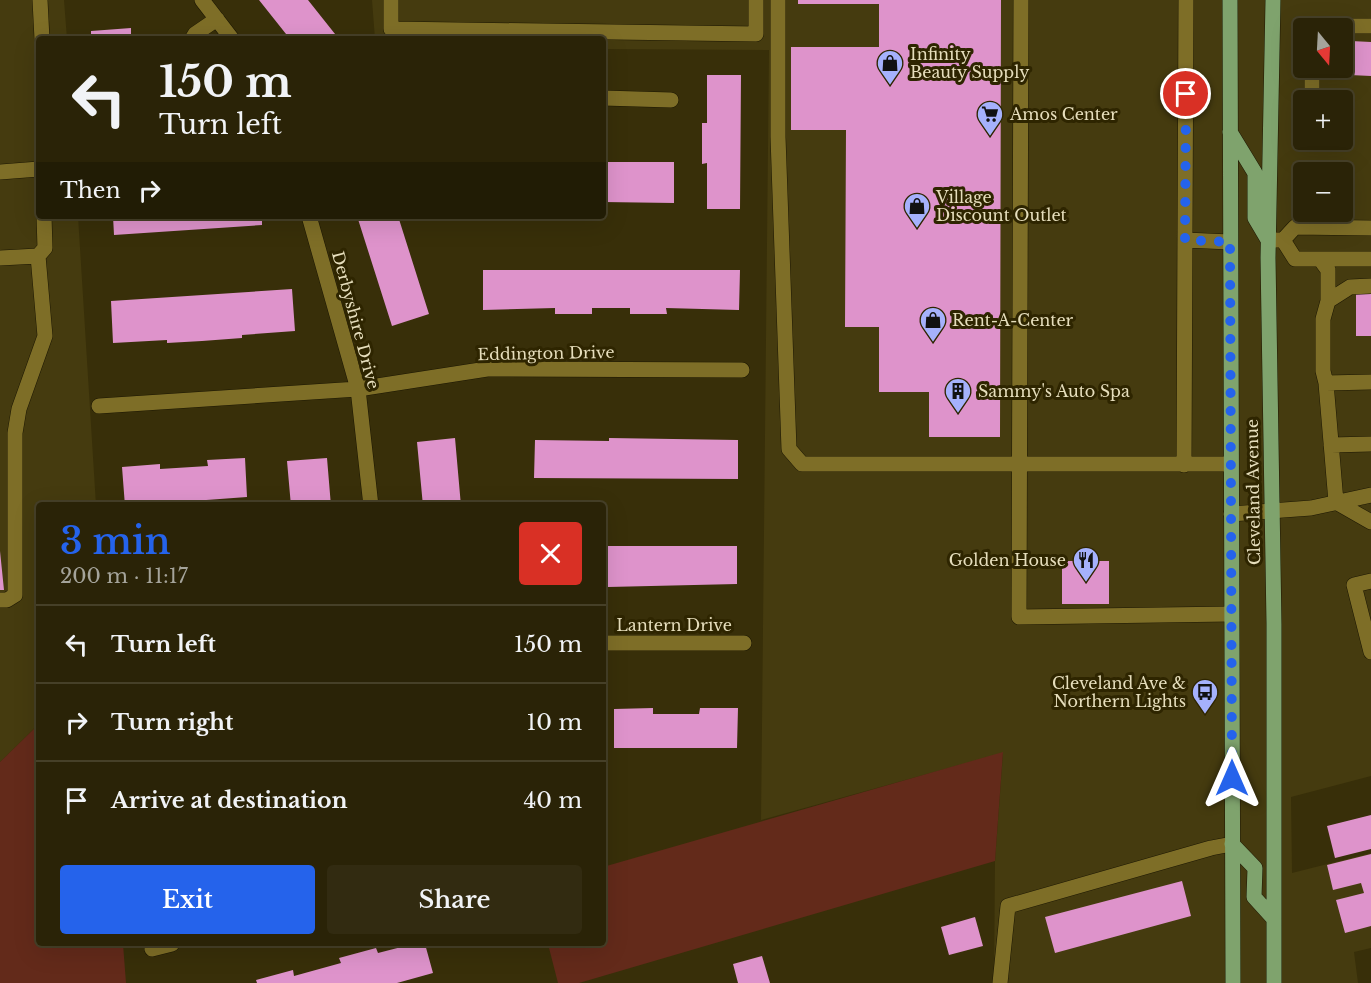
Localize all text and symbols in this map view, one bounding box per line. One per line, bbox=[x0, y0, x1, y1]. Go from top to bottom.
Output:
north arrow bbox=[1293, 18, 1353, 78]
map controls bbox=[1293, 18, 1353, 222]
place label: Infinity Beauty Supply bbox=[910, 44, 1030, 82]
shop icon: Infinity Beauty Supply bbox=[875, 48, 905, 86]
text: 150 m bbox=[159, 56, 292, 108]
icon: left bbox=[60, 60, 138, 138]
pin bbox=[1160, 68, 1211, 119]
icon: arrive bbox=[1169, 77, 1202, 110]
button: + bbox=[1293, 90, 1353, 150]
supermarket icon: Amos Center bbox=[975, 99, 1005, 137]
place label: Amos Center bbox=[1009, 104, 1118, 124]
text: Turn left bbox=[159, 108, 282, 141]
button: − bbox=[1293, 162, 1353, 222]
icon: right bbox=[133, 174, 166, 207]
text: Then bbox=[60, 177, 121, 204]
place label: Village Discount Outlet bbox=[935, 187, 1067, 225]
shop icon: Village Discount Outlet bbox=[902, 191, 932, 229]
street label: Derbyshire Drive bbox=[328, 249, 384, 391]
shop icon: Rent-A-Center bbox=[918, 305, 948, 343]
place label: Rent-A-Center bbox=[952, 310, 1074, 330]
street label: Eddington Drive bbox=[477, 342, 615, 364]
building icon: Sammy's Auto Spa bbox=[943, 376, 973, 414]
place label: Sammy's Auto Spa bbox=[978, 381, 1130, 401]
street label: Cleveland Avenue bbox=[1242, 419, 1264, 565]
text: 3 min bbox=[60, 519, 170, 564]
button: close bbox=[519, 522, 582, 585]
restaurant icon: Golden House bbox=[1071, 545, 1101, 583]
place label: Golden House bbox=[949, 550, 1066, 570]
text: 200 m · 11:17 bbox=[60, 564, 188, 588]
street label: Lantern Drive bbox=[616, 615, 732, 635]
icon: left bbox=[60, 628, 93, 661]
text: Turn left bbox=[111, 631, 216, 658]
text: 150 m bbox=[514, 631, 582, 658]
place label: Cleveland Ave & Northern Lights bbox=[1052, 673, 1186, 711]
bus stop icon: Cleveland Ave & Northern Lights bbox=[1190, 677, 1220, 715]
icon: right bbox=[60, 706, 93, 739]
text: Turn right bbox=[111, 709, 233, 736]
text: 10 m bbox=[527, 709, 582, 736]
position arrow bbox=[1200, 746, 1264, 810]
icon: arrive bbox=[60, 784, 93, 817]
text: Arrive at destination bbox=[111, 787, 348, 814]
text: 40 m bbox=[524, 787, 582, 814]
button: Exit bbox=[60, 865, 315, 934]
button: Share bbox=[327, 865, 582, 934]

